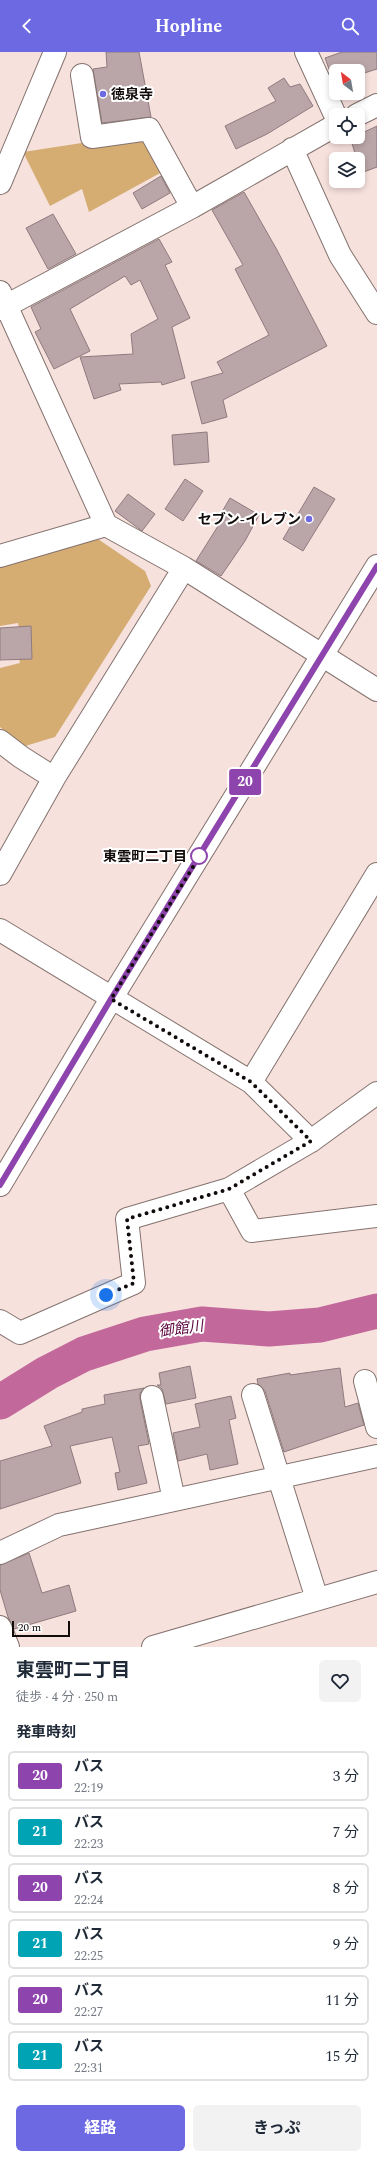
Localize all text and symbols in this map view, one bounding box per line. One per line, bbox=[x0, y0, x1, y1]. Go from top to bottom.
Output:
text: Hopline bbox=[155, 13, 222, 40]
icon: back bbox=[16, 15, 38, 37]
icon: search bbox=[339, 15, 361, 37]
north arrow bbox=[329, 64, 365, 100]
map controls bbox=[329, 64, 365, 188]
place label: 徳泉寺 bbox=[111, 84, 153, 105]
marker: 徳泉寺 bbox=[98, 89, 108, 99]
button: locate bbox=[329, 108, 365, 144]
button: layers bbox=[329, 152, 365, 188]
place label: セブン-イレブン bbox=[198, 509, 301, 530]
marker: セブン-イレブン bbox=[304, 514, 314, 524]
line badge: 20 bbox=[227, 769, 263, 795]
text: 20 bbox=[237, 771, 253, 792]
place label: 東雲町二丁目 bbox=[103, 846, 187, 867]
marker: 東雲町二丁目 bbox=[190, 847, 208, 865]
your location bbox=[96, 1285, 116, 1305]
water label: 御館川 bbox=[157, 1314, 207, 1344]
scale bar bbox=[12, 1619, 70, 1638]
text: 20 m bbox=[18, 1619, 41, 1636]
text: 東雲町二丁目 bbox=[16, 1656, 130, 1685]
button: heart bbox=[319, 1660, 361, 1702]
text: 徒歩 · 4 分 · 250 m bbox=[16, 1687, 118, 1707]
text: 発車時刻 bbox=[16, 1721, 76, 1744]
text: バス bbox=[74, 1755, 104, 1778]
text: 20 bbox=[32, 1765, 48, 1786]
text: 3 分 bbox=[333, 1765, 359, 1788]
text: 22:19 bbox=[74, 1778, 103, 1798]
text: バス bbox=[74, 1811, 104, 1834]
text: 21 bbox=[32, 1821, 48, 1842]
text: 7 分 bbox=[333, 1821, 359, 1844]
text: 22:23 bbox=[74, 1834, 103, 1854]
text: バス bbox=[74, 1867, 104, 1890]
text: 20 bbox=[32, 1877, 48, 1898]
text: 8 分 bbox=[333, 1877, 359, 1900]
text: 22:24 bbox=[74, 1890, 103, 1910]
text: バス bbox=[74, 1923, 104, 1946]
text: 21 bbox=[32, 1933, 48, 1954]
text: 9 分 bbox=[333, 1933, 359, 1956]
text: 22:25 bbox=[74, 1946, 103, 1966]
text: バス bbox=[74, 1979, 104, 2002]
text: 20 bbox=[32, 1989, 48, 2010]
text: 11 分 bbox=[325, 1989, 359, 2012]
text: 22:27 bbox=[74, 2002, 103, 2022]
text: バス bbox=[74, 2035, 104, 2058]
text: 21 bbox=[32, 2045, 48, 2066]
text: 15 分 bbox=[325, 2045, 359, 2068]
text: 22:31 bbox=[74, 2058, 103, 2078]
button: 経路 bbox=[16, 2105, 185, 2151]
button: きっぷ bbox=[193, 2105, 361, 2151]

